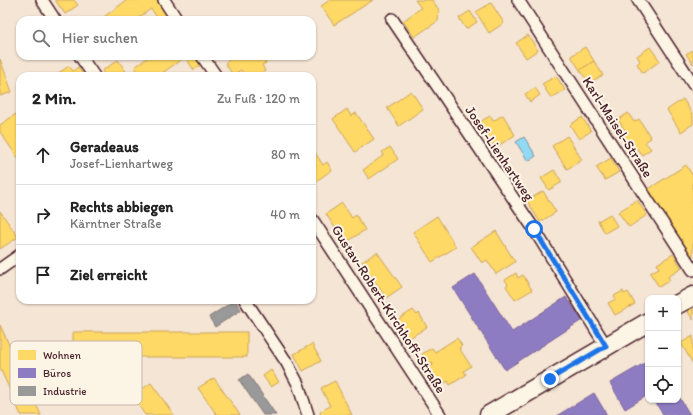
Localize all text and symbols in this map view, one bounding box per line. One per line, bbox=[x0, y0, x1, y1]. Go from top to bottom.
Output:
search box bbox=[16, 16, 316, 60]
icon: search bbox=[30, 27, 52, 49]
text: Hier suchen bbox=[62, 29, 138, 47]
street label: Karl-Maisel-Straße bbox=[579, 74, 657, 181]
text: 2 Min. bbox=[32, 88, 76, 108]
text: Zu Fuß · 120 m bbox=[217, 91, 300, 106]
street label: Josef-Lienhartweg bbox=[461, 102, 538, 205]
text: Geradeaus bbox=[70, 138, 139, 156]
icon: ahead bbox=[32, 144, 54, 166]
text: 80 m bbox=[271, 147, 300, 162]
text: Josef-Lienhartweg bbox=[70, 156, 173, 171]
text: Rechts abbiegen bbox=[70, 198, 173, 216]
icon: right bbox=[32, 204, 54, 226]
text: 40 m bbox=[270, 207, 300, 222]
text: Kärntner Straße bbox=[70, 216, 161, 231]
route start bbox=[525, 220, 543, 238]
street label: Gustav-Robert-Kirchhoff-Straße bbox=[328, 222, 450, 397]
icon: arrive bbox=[32, 264, 54, 286]
text: Ziel erreicht bbox=[70, 266, 147, 284]
map controls bbox=[645, 295, 681, 403]
button: + bbox=[645, 295, 681, 331]
button: − bbox=[645, 331, 681, 367]
legend bbox=[10, 341, 142, 405]
text: Wohnen bbox=[43, 349, 82, 362]
text: Büros bbox=[43, 367, 71, 380]
button: locate bbox=[645, 367, 681, 403]
route end bbox=[541, 370, 559, 388]
text: Industrie bbox=[43, 385, 87, 398]

